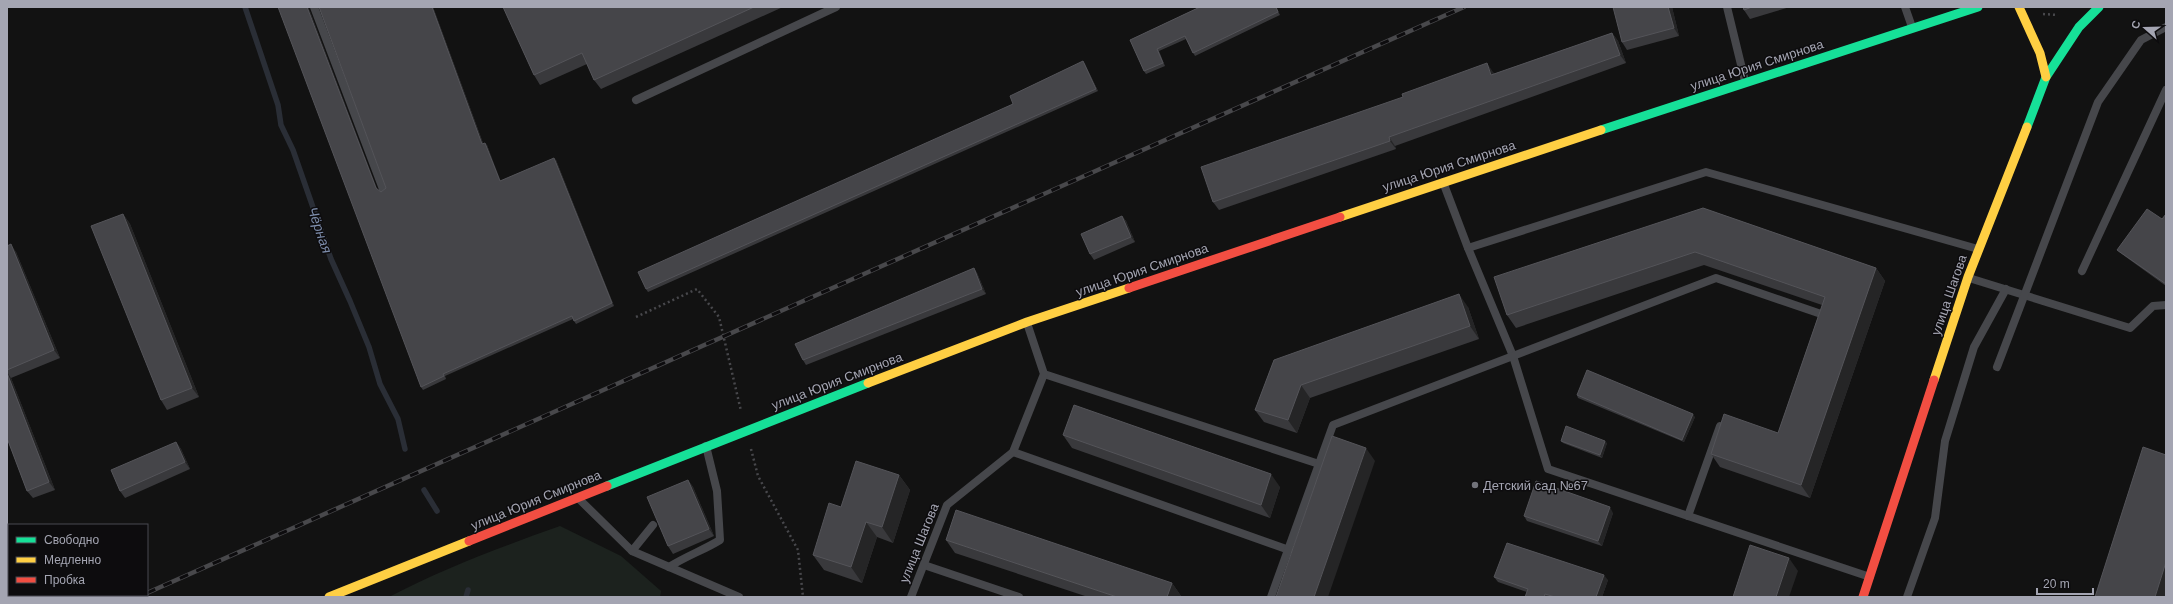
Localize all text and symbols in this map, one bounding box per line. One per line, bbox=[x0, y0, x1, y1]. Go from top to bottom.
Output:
north arrow bbox=[2125, 8, 2165, 48]
text: С bbox=[2129, 19, 2143, 30]
street label: улица Юрия Смирнова bbox=[1689, 36, 1826, 94]
street label: улица Юрия Смирнова bbox=[1381, 137, 1518, 195]
water label: Чёрная bbox=[305, 205, 336, 256]
street label: улица Юрия Смирнова bbox=[1074, 240, 1211, 300]
street label: улица Шагова bbox=[1928, 252, 1970, 337]
street label: улица Юрия Смирнова bbox=[770, 349, 905, 413]
street label: улица Юрия Смирнова bbox=[469, 467, 604, 533]
place label: Детский сад №67 bbox=[1483, 478, 1588, 493]
marker: Детский сад №67 bbox=[1470, 480, 1480, 490]
street label: улица Шагова bbox=[896, 500, 942, 585]
legend bbox=[8, 524, 148, 596]
text: Свободно bbox=[44, 533, 99, 547]
text: Медленно bbox=[44, 553, 101, 567]
scale bar bbox=[2037, 570, 2093, 596]
text: Пробка bbox=[44, 573, 85, 587]
text: 20 m bbox=[2043, 577, 2070, 591]

